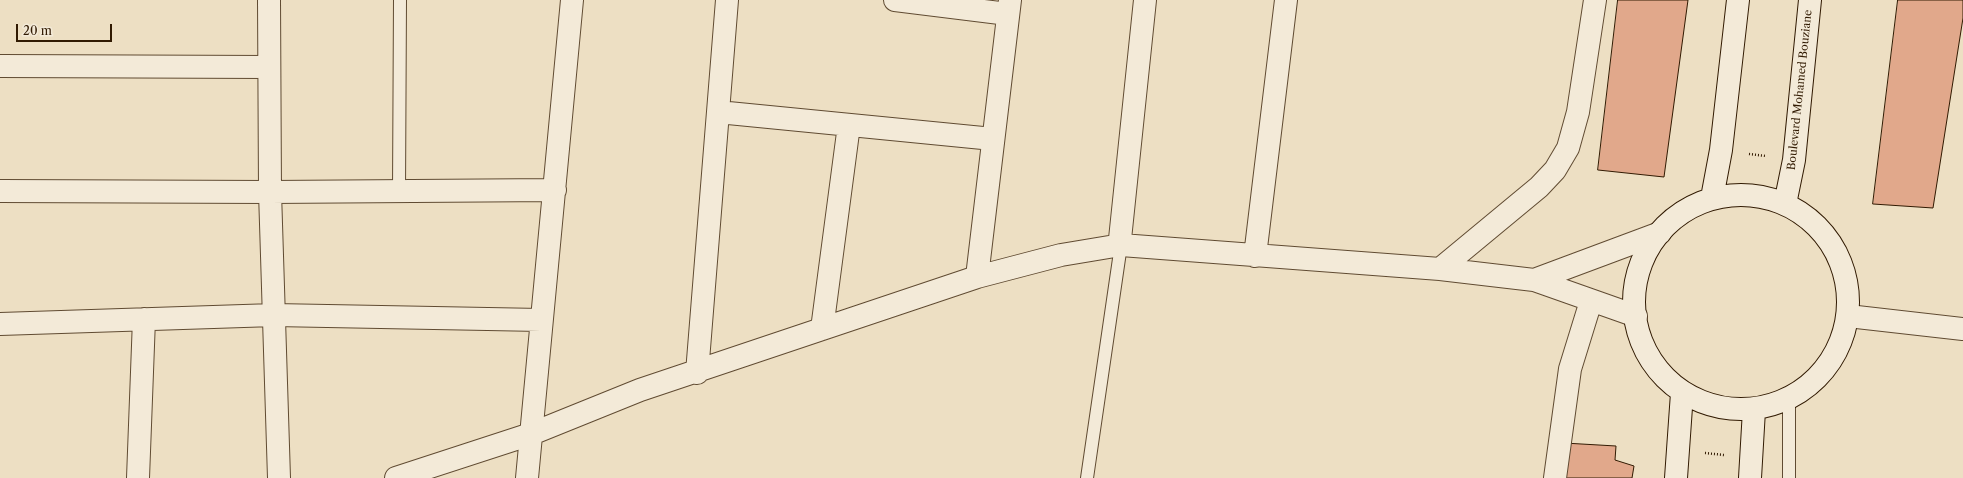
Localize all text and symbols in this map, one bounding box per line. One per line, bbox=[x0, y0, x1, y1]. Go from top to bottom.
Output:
street label: Boulevard Mohamed Bouziane bbox=[1785, 9, 1815, 171]
scale bar bbox=[18, 16, 114, 42]
text: 20 m bbox=[23, 23, 52, 38]

